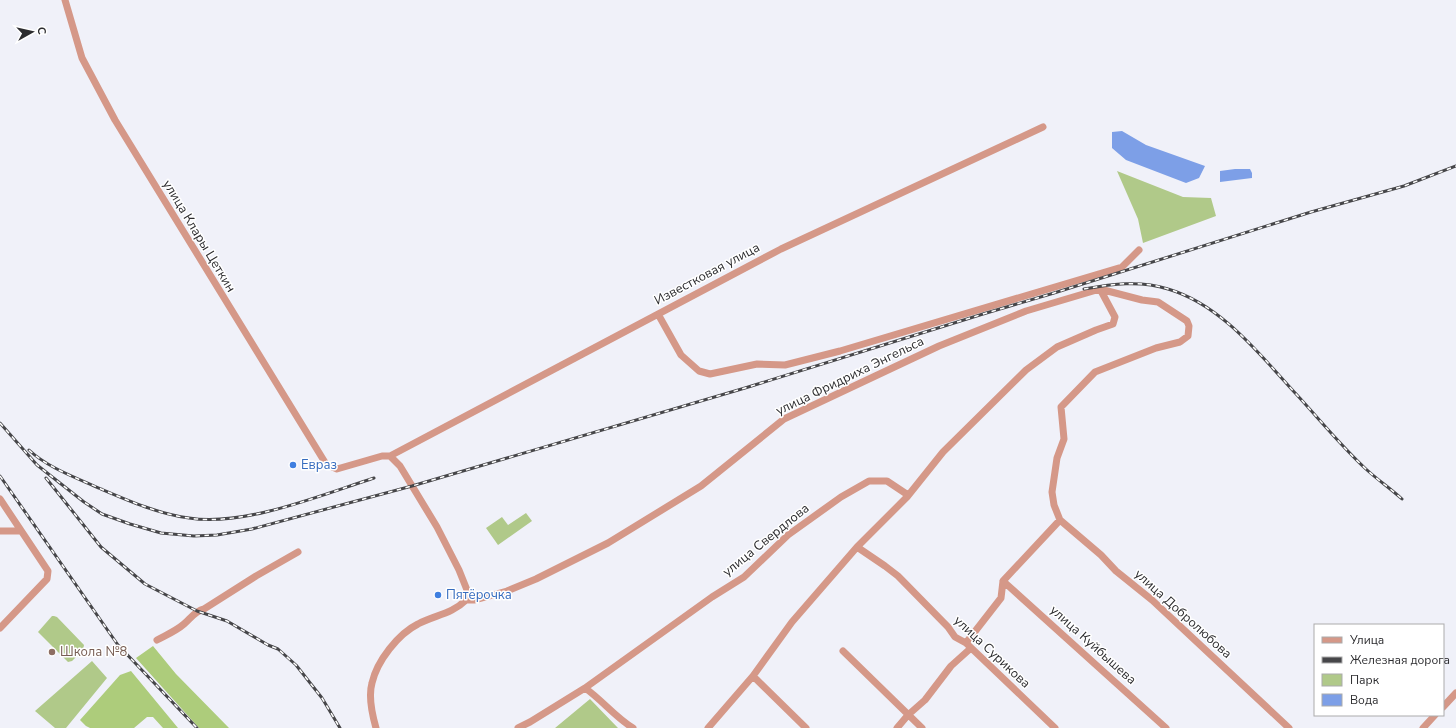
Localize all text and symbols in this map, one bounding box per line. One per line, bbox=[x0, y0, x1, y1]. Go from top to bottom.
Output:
north arrow bbox=[12, 12, 52, 52]
text: С bbox=[33, 26, 49, 36]
street label: улица Клары Цеткин bbox=[158, 176, 240, 296]
street label: Известковая улица bbox=[651, 239, 763, 309]
street label: улица Фридриха Энгельса bbox=[773, 332, 927, 420]
place label: Евраз bbox=[301, 456, 337, 474]
marker: Евраз bbox=[288, 460, 298, 470]
street label: улица Свердлова bbox=[719, 499, 813, 581]
street label: улица Добролюбова bbox=[1130, 565, 1236, 663]
place label: Пятёрочка bbox=[446, 586, 512, 604]
marker: Пятёрочка bbox=[433, 590, 443, 600]
street label: улица Куйбышева bbox=[1046, 601, 1140, 689]
street label: улица Сурикова bbox=[950, 612, 1034, 692]
legend bbox=[1314, 624, 1444, 716]
text: Улица bbox=[1349, 632, 1384, 648]
place label: Школа №8 bbox=[60, 643, 128, 661]
marker: Школа №8 bbox=[47, 647, 57, 657]
text: Железная дорога bbox=[1350, 652, 1450, 668]
text: Парк bbox=[1350, 672, 1380, 688]
text: Вода bbox=[1350, 692, 1378, 708]

